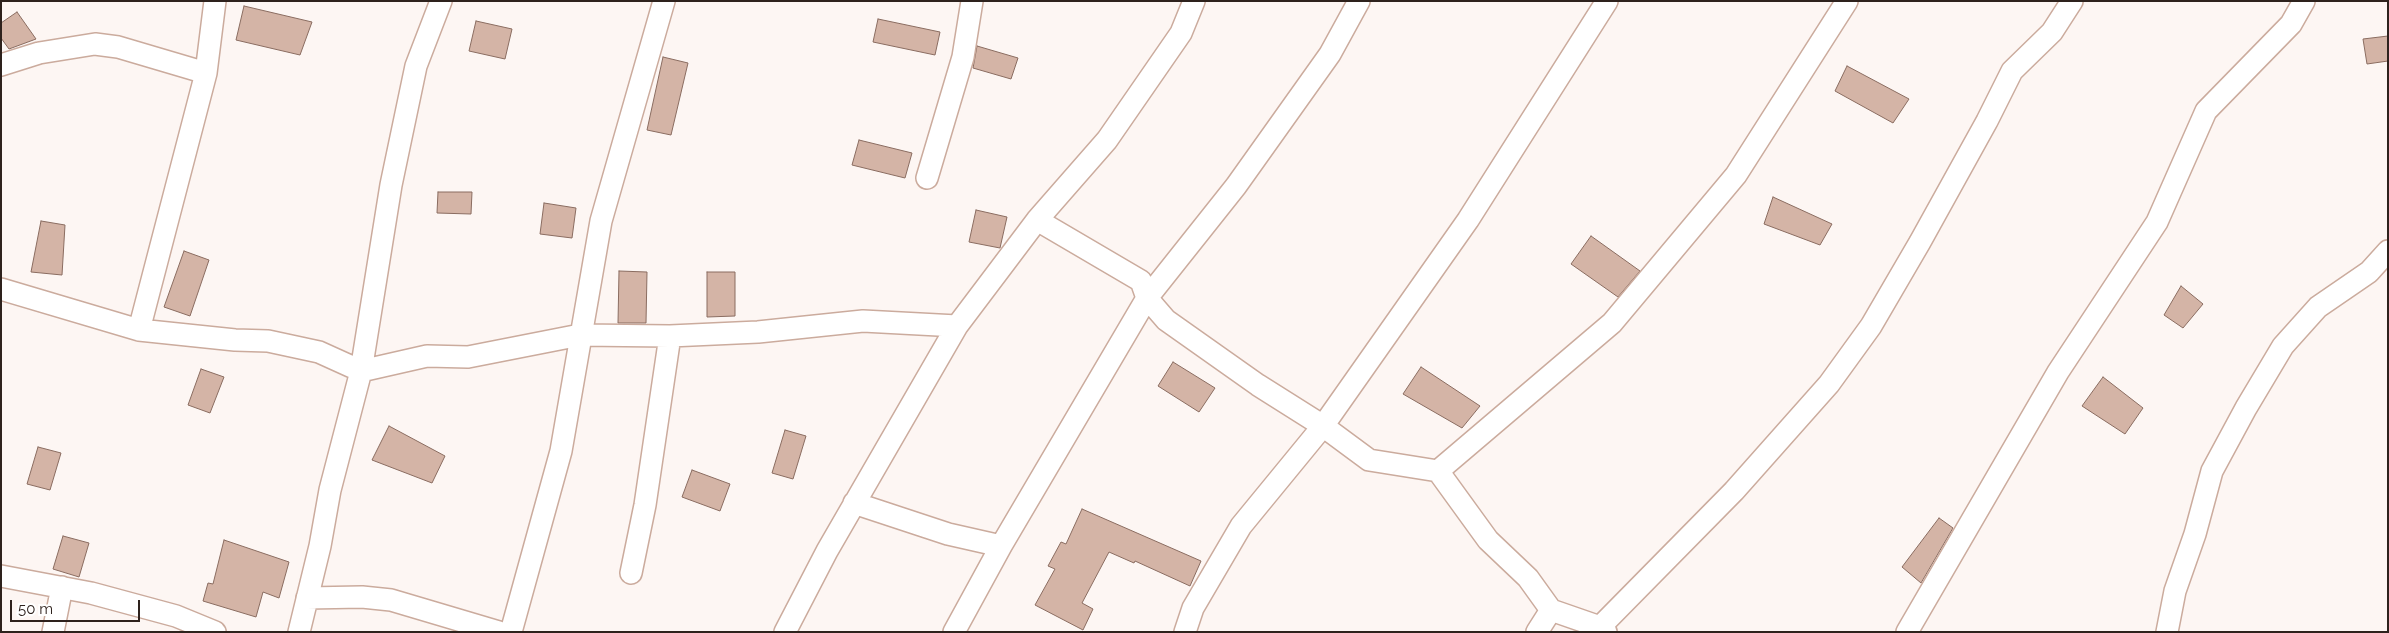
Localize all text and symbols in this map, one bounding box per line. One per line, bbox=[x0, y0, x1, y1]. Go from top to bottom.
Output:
scale bar bbox=[12, 590, 142, 622]
text: 50 m bbox=[18, 600, 53, 618]

